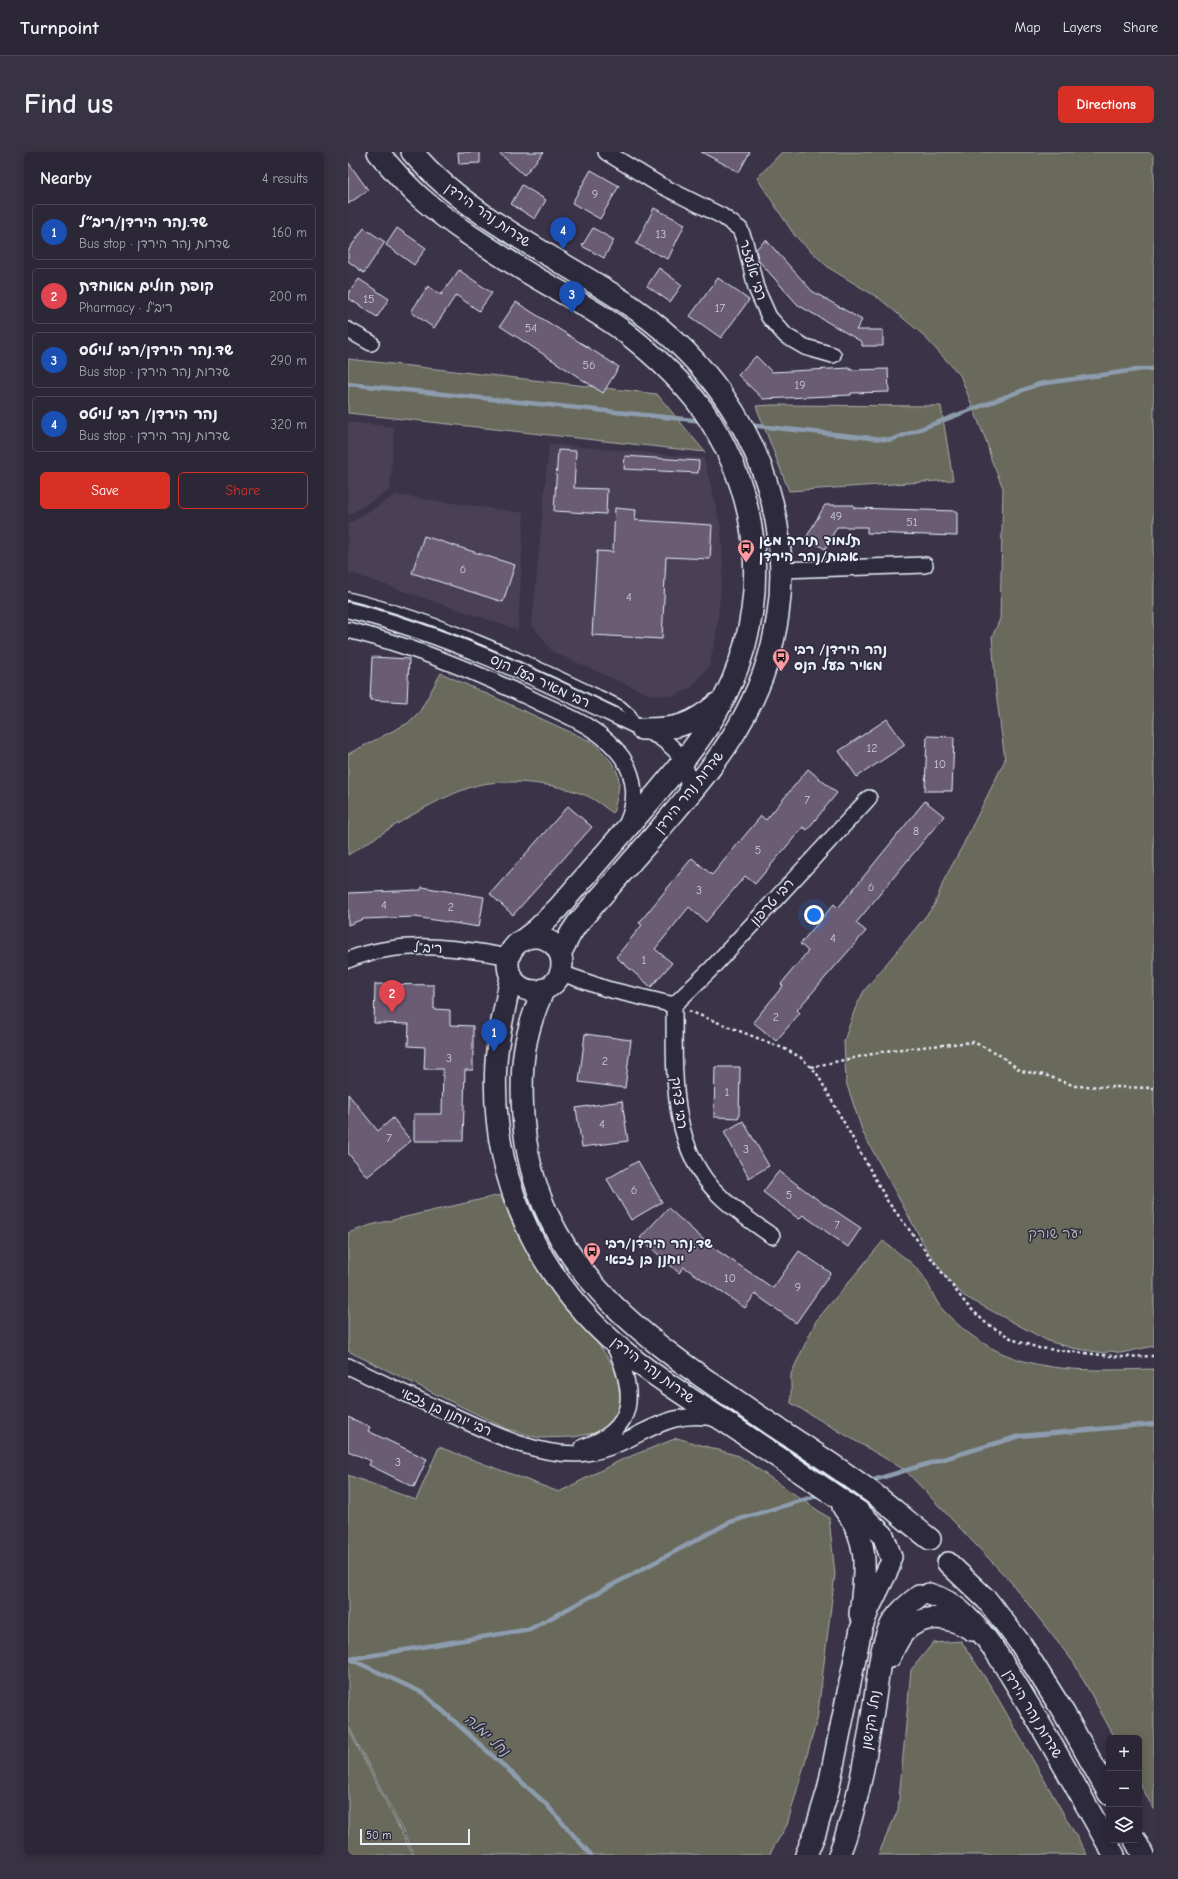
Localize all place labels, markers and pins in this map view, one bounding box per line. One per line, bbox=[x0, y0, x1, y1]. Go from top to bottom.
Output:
pin: 4 bbox=[550, 217, 576, 250]
pin: 3 bbox=[559, 281, 585, 314]
place label: תלמוד תורה מגן אבות/נהר הירדן bbox=[759, 532, 861, 565]
bus stop icon: תלמוד תורה מגן אבות/נהר הירדן bbox=[736, 538, 756, 563]
place label: נהר הירדן/ רבי מאיר בעל הנס bbox=[794, 641, 887, 674]
bus stop icon: נהר הירדן/ רבי מאיר בעל הנס bbox=[771, 647, 791, 672]
pin: 2 bbox=[379, 980, 405, 1013]
pin: 1 bbox=[481, 1019, 507, 1052]
place label: שד.נהר הירדן/רבי יוחנן בן זכאי bbox=[605, 1235, 713, 1268]
bus stop icon: שד.נהר הירדן/רבי יוחנן בן זכאי bbox=[582, 1241, 602, 1266]

